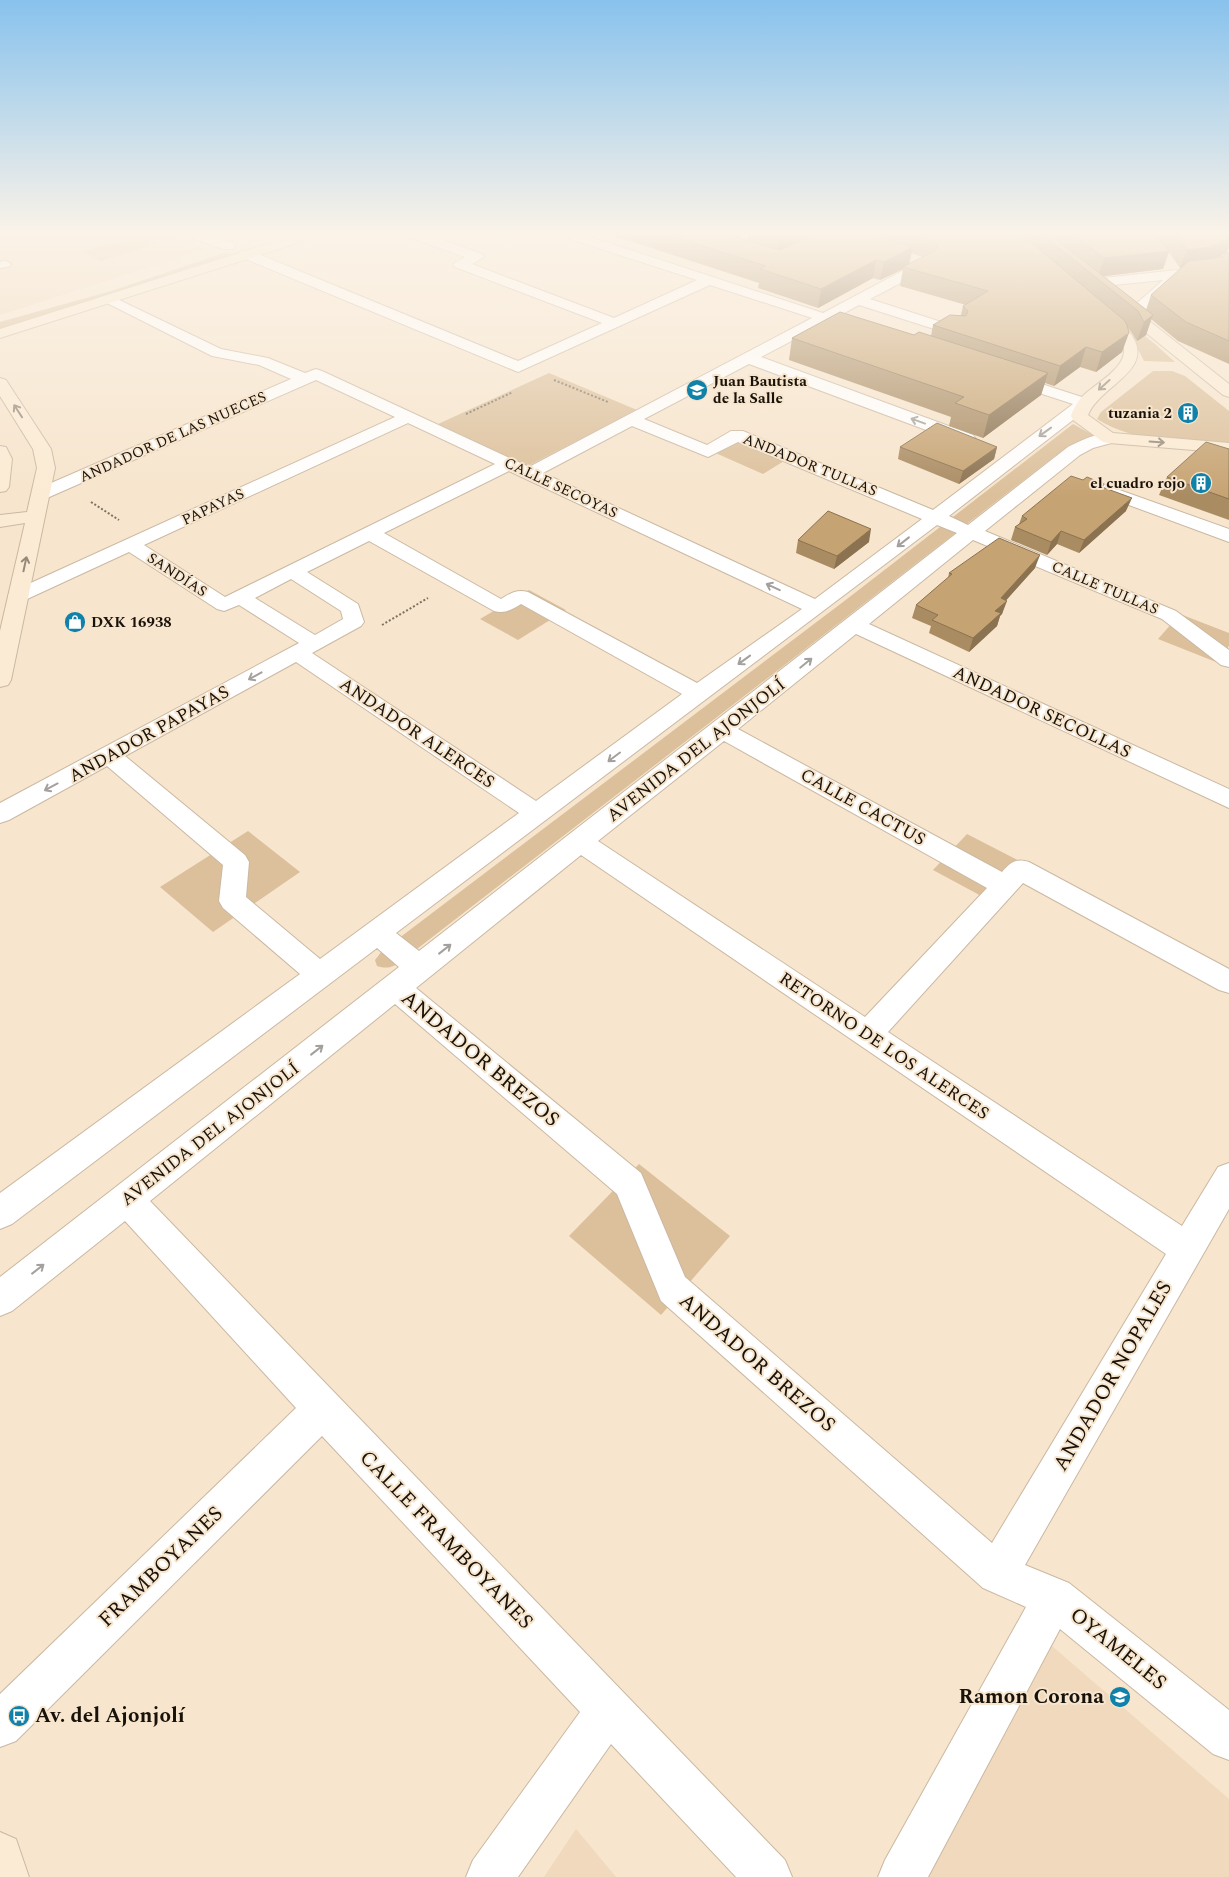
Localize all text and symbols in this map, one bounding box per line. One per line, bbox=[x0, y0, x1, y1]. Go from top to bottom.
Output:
place label: Juan Bautista de la Salle bbox=[713, 370, 807, 410]
school or university icon: Juan Bautista de la Salle bbox=[685, 378, 709, 402]
one-way arrow bbox=[1097, 380, 1110, 391]
street label: ANDADOR DE LAS NUECES bbox=[76, 385, 270, 489]
building icon: tuzania 2 bbox=[1176, 401, 1200, 425]
place label: tuzania 2 bbox=[1108, 402, 1172, 425]
one-way arrow bbox=[13, 404, 23, 418]
one-way arrow bbox=[910, 416, 926, 425]
one-way arrow bbox=[1038, 427, 1052, 437]
street label: ANDADOR TULLAS bbox=[739, 428, 881, 502]
one-way arrow bbox=[1149, 437, 1165, 447]
street label: CALLE SECOYAS bbox=[500, 452, 622, 524]
building icon: el cuadro rojo bbox=[1189, 471, 1213, 495]
place label: el cuadro rojo bbox=[1090, 472, 1185, 495]
street label: PAPAYAS bbox=[178, 482, 248, 532]
one-way arrow bbox=[896, 536, 909, 547]
street label: SANDÍAS bbox=[142, 547, 212, 603]
street label: CALLE TULLAS bbox=[1048, 555, 1162, 621]
one-way arrow bbox=[21, 556, 30, 572]
one-way arrow bbox=[766, 582, 781, 591]
shop icon: DXK 16938 bbox=[63, 610, 87, 634]
place label: DXK 16938 bbox=[91, 611, 172, 634]
one-way arrow bbox=[737, 655, 751, 665]
one-way arrow bbox=[799, 658, 812, 669]
street label: ANDADOR SECOLLAS bbox=[948, 659, 1136, 765]
one-way arrow bbox=[247, 671, 262, 681]
street label: ANDADOR ALERCES bbox=[334, 671, 500, 795]
street label: AVENIDA DEL AJONJOLÍ bbox=[601, 671, 791, 829]
street label: ANDADOR PAPAYAS bbox=[64, 679, 234, 789]
one-way arrow bbox=[608, 751, 621, 762]
street label: CALLE CACTUS bbox=[795, 761, 931, 853]
one-way arrow bbox=[44, 783, 58, 793]
one-way arrow bbox=[438, 943, 451, 954]
street label: RETORNO DE LOS ALERCES bbox=[773, 965, 995, 1127]
street label: ANDADOR BREZOS bbox=[394, 983, 566, 1135]
one-way arrow bbox=[311, 1044, 324, 1055]
street label: AVENIDA DEL AJONJOLÍ bbox=[115, 1055, 305, 1213]
one-way arrow bbox=[31, 1263, 44, 1274]
street label: ANDADOR NOPALES bbox=[1045, 1275, 1181, 1477]
street label: ANDADOR BREZOS bbox=[671, 1286, 843, 1440]
street label: CALLE FRAMBOYANES bbox=[352, 1443, 540, 1637]
street label: FRAMBOYANES bbox=[91, 1499, 231, 1635]
street label: OYAMELES bbox=[1062, 1600, 1174, 1698]
place label: Ramon Corona bbox=[959, 1681, 1104, 1713]
school or university icon: Ramon Corona bbox=[1108, 1685, 1132, 1709]
place label: Av. del Ajonjolí bbox=[35, 1700, 186, 1732]
bus stop icon: Av. del Ajonjolí bbox=[7, 1704, 31, 1728]

